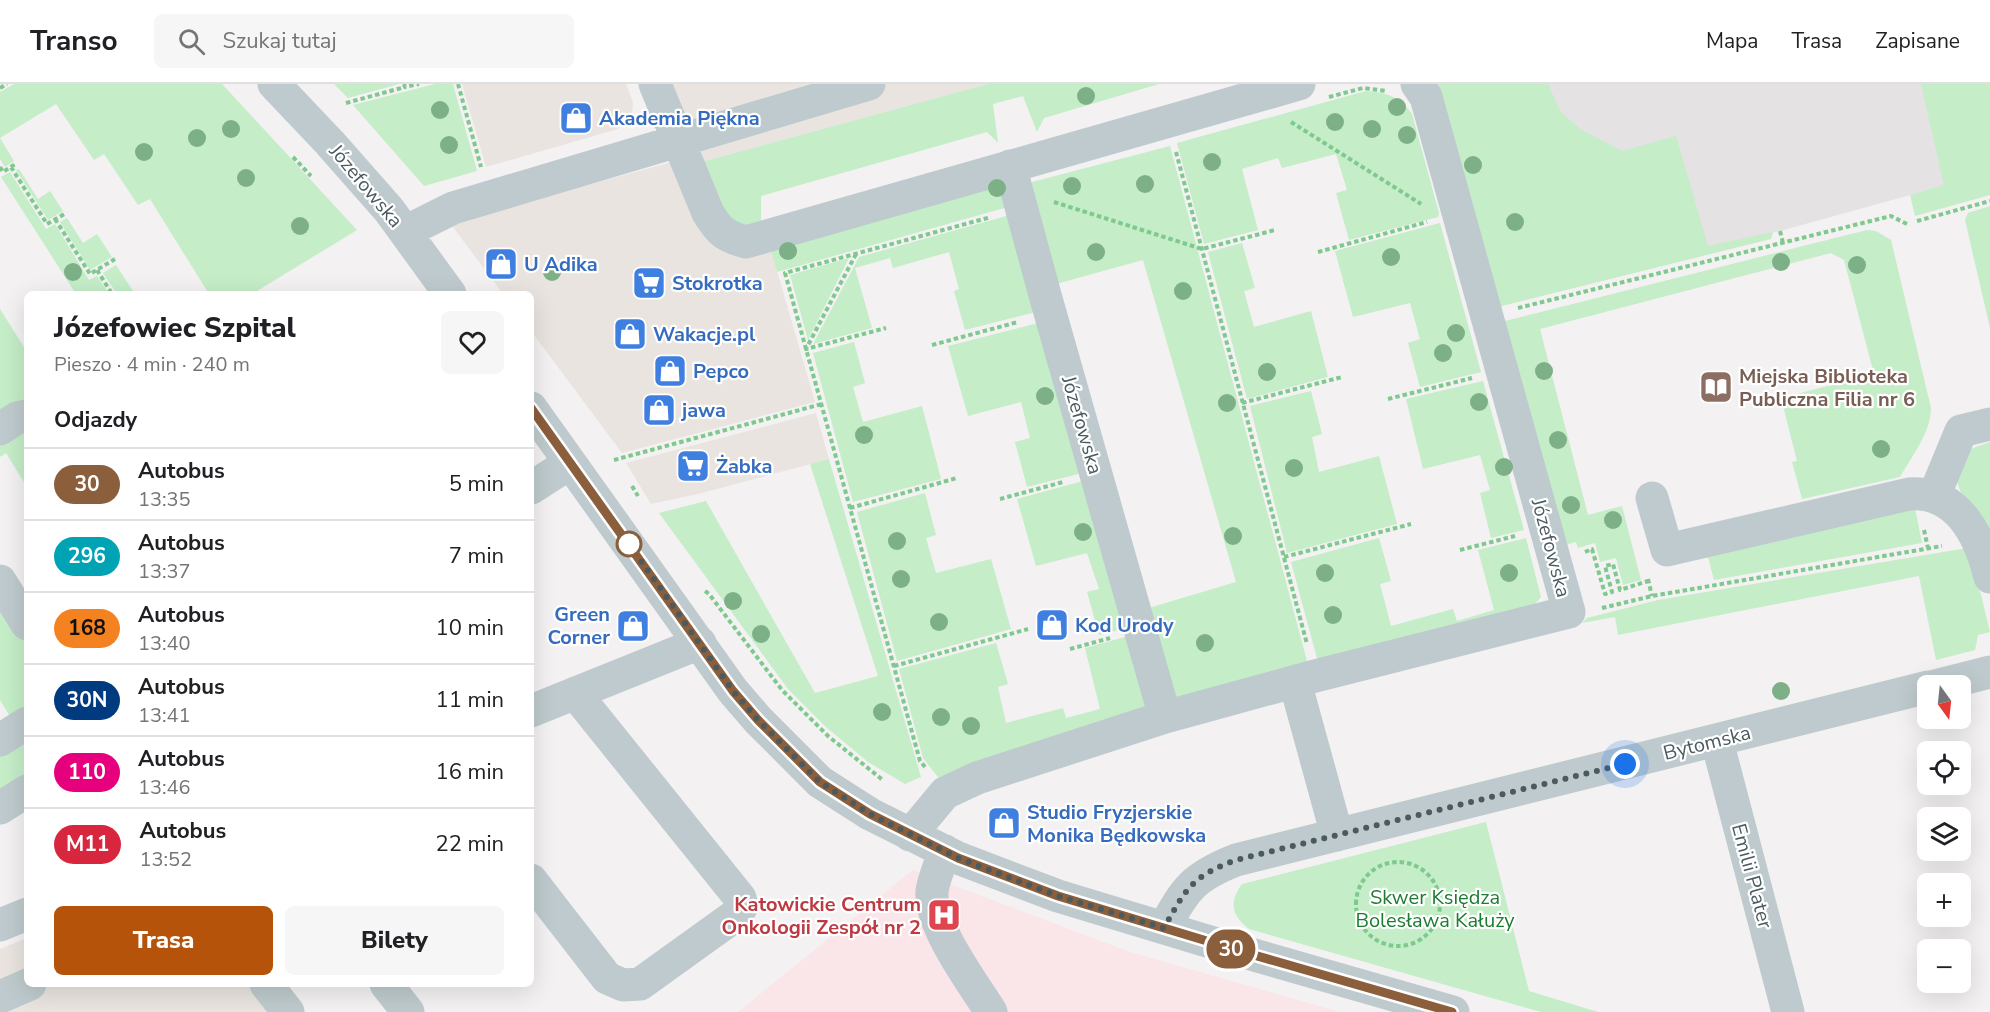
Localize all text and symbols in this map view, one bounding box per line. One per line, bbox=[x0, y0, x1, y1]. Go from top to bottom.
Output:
search box bbox=[154, 14, 574, 68]
text: Transo bbox=[30, 22, 118, 60]
icon: search bbox=[175, 25, 208, 58]
text: Szukaj tutaj bbox=[223, 26, 337, 56]
text: Mapa bbox=[1706, 27, 1758, 55]
text: Trasa bbox=[1791, 27, 1842, 55]
text: Zapisane bbox=[1875, 27, 1960, 55]
shop icon: Akademia Piękna bbox=[558, 100, 594, 136]
place label: Akademia Piękna bbox=[599, 105, 760, 132]
street label: Józefowska bbox=[322, 138, 409, 233]
shop icon: U Adika bbox=[483, 246, 519, 282]
place label: U Adika bbox=[524, 251, 598, 278]
supermarket icon: Stokrotka bbox=[631, 265, 667, 301]
place label: Stokrotka bbox=[672, 270, 763, 297]
text: Józefowiec Szpital bbox=[54, 309, 296, 347]
button: heart bbox=[441, 311, 504, 374]
shop icon: Wakacje.pl bbox=[612, 316, 648, 352]
place label: Wakacje.pl bbox=[653, 321, 756, 348]
text: Pieszo · 4 min · 240 m bbox=[54, 351, 250, 378]
shop icon: Pepco bbox=[652, 353, 688, 389]
place label: Pepco bbox=[693, 358, 749, 385]
place label: Miejska Biblioteka Publiczna Filia nr 6 bbox=[1739, 363, 1915, 413]
library icon: Miejska Biblioteka Publiczna Filia nr 6 bbox=[1698, 369, 1734, 405]
street label: Józefowska bbox=[1055, 372, 1109, 477]
shop icon: jawa bbox=[641, 392, 677, 428]
place label: jawa bbox=[680, 397, 726, 424]
text: Odjazdy bbox=[54, 405, 137, 435]
supermarket icon: Żabka bbox=[675, 448, 711, 484]
place label: Żabka bbox=[716, 453, 772, 480]
text: Autobus bbox=[138, 456, 225, 486]
text: 5 min bbox=[449, 469, 504, 499]
text: 30 bbox=[74, 470, 100, 498]
text: 13:35 bbox=[138, 486, 191, 513]
street label: Józefowska bbox=[1525, 495, 1577, 600]
text: Autobus bbox=[138, 528, 225, 558]
unlabelled marker bbox=[616, 531, 642, 557]
text: 7 min bbox=[449, 541, 504, 571]
text: 296 bbox=[68, 542, 106, 570]
text: 13:37 bbox=[138, 558, 191, 585]
text: Autobus bbox=[138, 600, 225, 630]
place label: Green Corner bbox=[547, 601, 610, 651]
shop icon: Kod Urody bbox=[1034, 607, 1070, 643]
shop icon: Green Corner bbox=[615, 608, 651, 644]
place label: Kod Urody bbox=[1075, 612, 1174, 639]
text: 10 min bbox=[436, 613, 504, 643]
text: 168 bbox=[68, 614, 106, 642]
text: 13:40 bbox=[138, 630, 191, 657]
text: Autobus bbox=[138, 672, 225, 702]
north arrow bbox=[1917, 675, 1971, 729]
map controls bbox=[1917, 675, 1971, 993]
text: 11 min bbox=[436, 685, 504, 715]
text: 30N bbox=[67, 686, 107, 714]
text: 13:41 bbox=[138, 702, 191, 729]
street label: Bytomska bbox=[1660, 719, 1754, 767]
button: locate bbox=[1917, 741, 1971, 795]
text: Autobus bbox=[138, 744, 225, 774]
your location bbox=[1610, 749, 1640, 779]
text: 16 min bbox=[436, 757, 504, 787]
text: 110 bbox=[68, 758, 106, 786]
text: 13:46 bbox=[138, 774, 191, 801]
place label: Studio Fryzjerskie Monika Będkowska bbox=[1027, 799, 1206, 849]
shop icon: Studio Fryzjerskie Monika Będkowska bbox=[986, 805, 1022, 841]
button: layers bbox=[1917, 807, 1971, 861]
text: Autobus bbox=[139, 816, 226, 846]
street label: Emilii Plater bbox=[1725, 821, 1779, 931]
text: 22 min bbox=[436, 829, 504, 859]
text: M11 bbox=[66, 830, 109, 858]
text: 13:52 bbox=[139, 846, 192, 873]
button: + bbox=[1917, 873, 1971, 927]
park label: Skwer Księdza Bolesława Kałuży bbox=[1355, 884, 1515, 934]
place label: Katowickie Centrum Onkologii Zespół nr 2 bbox=[721, 891, 921, 941]
hospital icon: Katowickie Centrum Onkologii Zespół nr 2 bbox=[926, 897, 962, 933]
button: Trasa bbox=[54, 906, 273, 975]
button: Bilety bbox=[285, 906, 504, 975]
line badge: 30 bbox=[1204, 930, 1258, 968]
text: 30 bbox=[1218, 935, 1244, 963]
button: − bbox=[1917, 939, 1971, 993]

